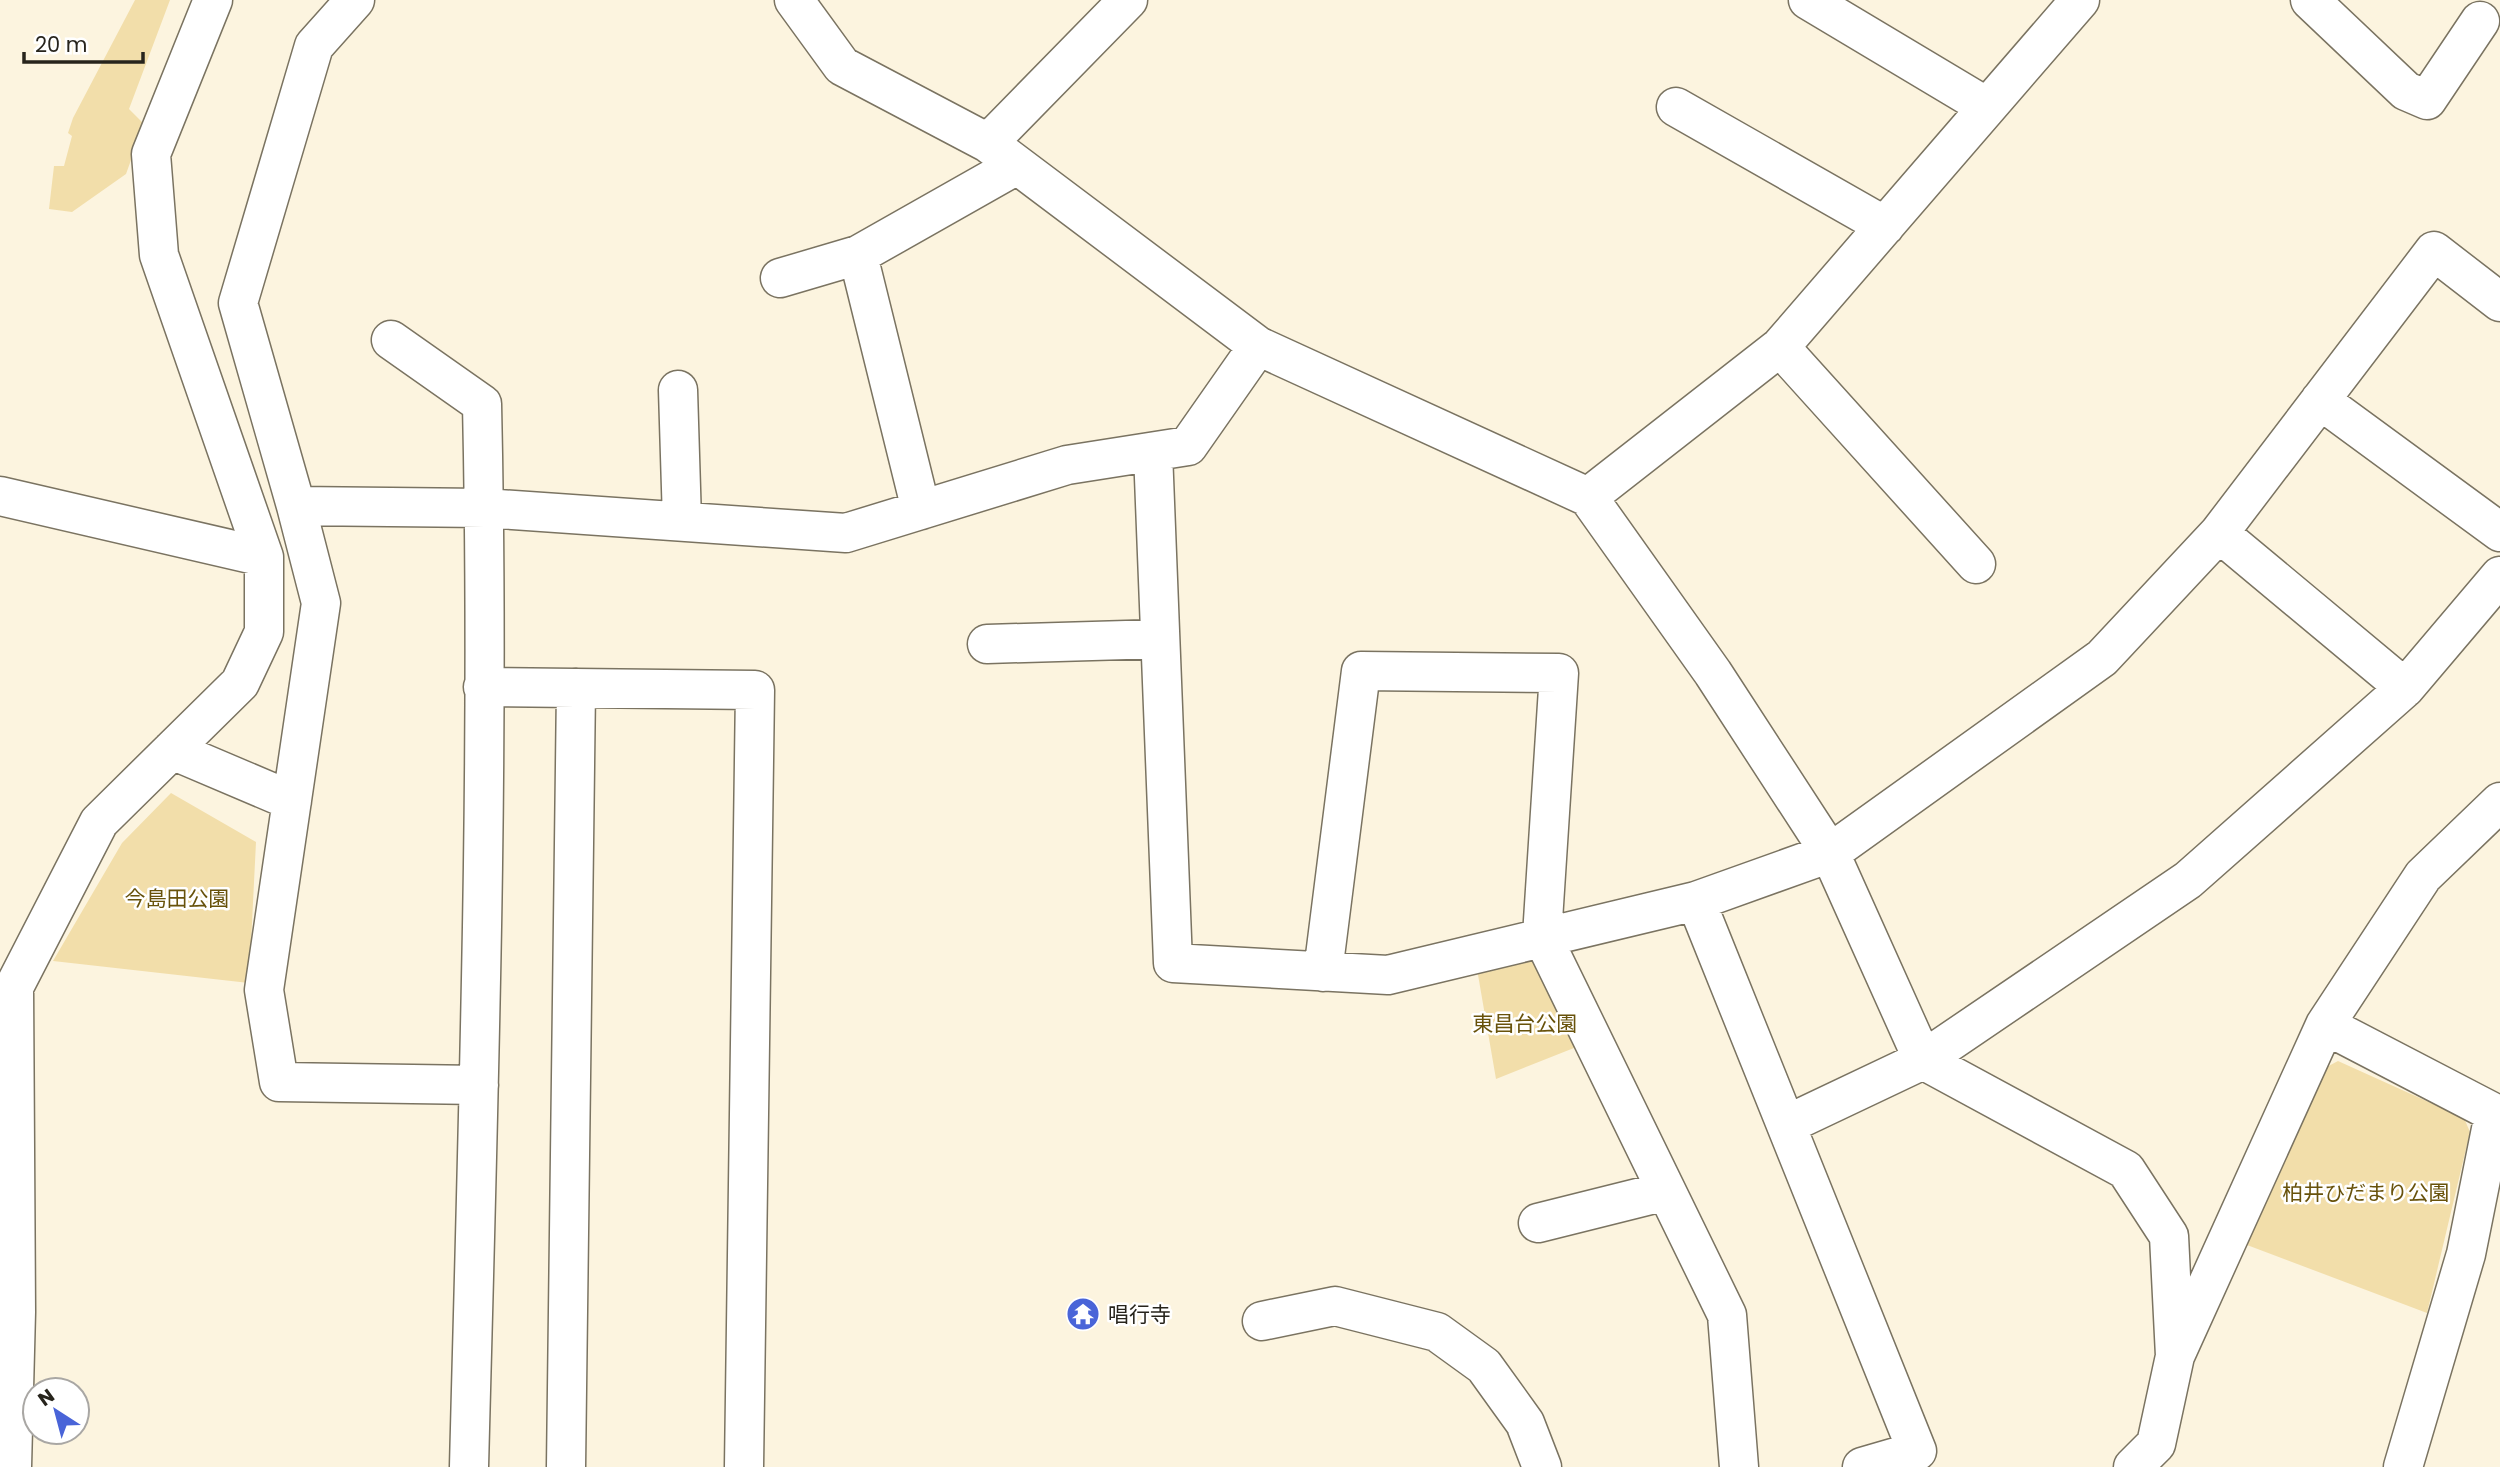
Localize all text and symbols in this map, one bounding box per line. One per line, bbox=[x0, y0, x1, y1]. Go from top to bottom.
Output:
scale bar bbox=[24, 21, 144, 65]
text: 20 m bbox=[35, 30, 88, 59]
park label: 今島田公園 bbox=[125, 884, 230, 913]
park label: 東昌台公園 bbox=[1473, 1009, 1578, 1038]
park label: 柏井ひだまり公園 bbox=[2282, 1178, 2450, 1207]
temple icon: 唱行寺 bbox=[1064, 1295, 1102, 1333]
place label: 唱行寺 bbox=[1108, 1300, 1171, 1329]
north arrow bbox=[21, 1376, 91, 1446]
text: N bbox=[33, 1383, 60, 1413]

